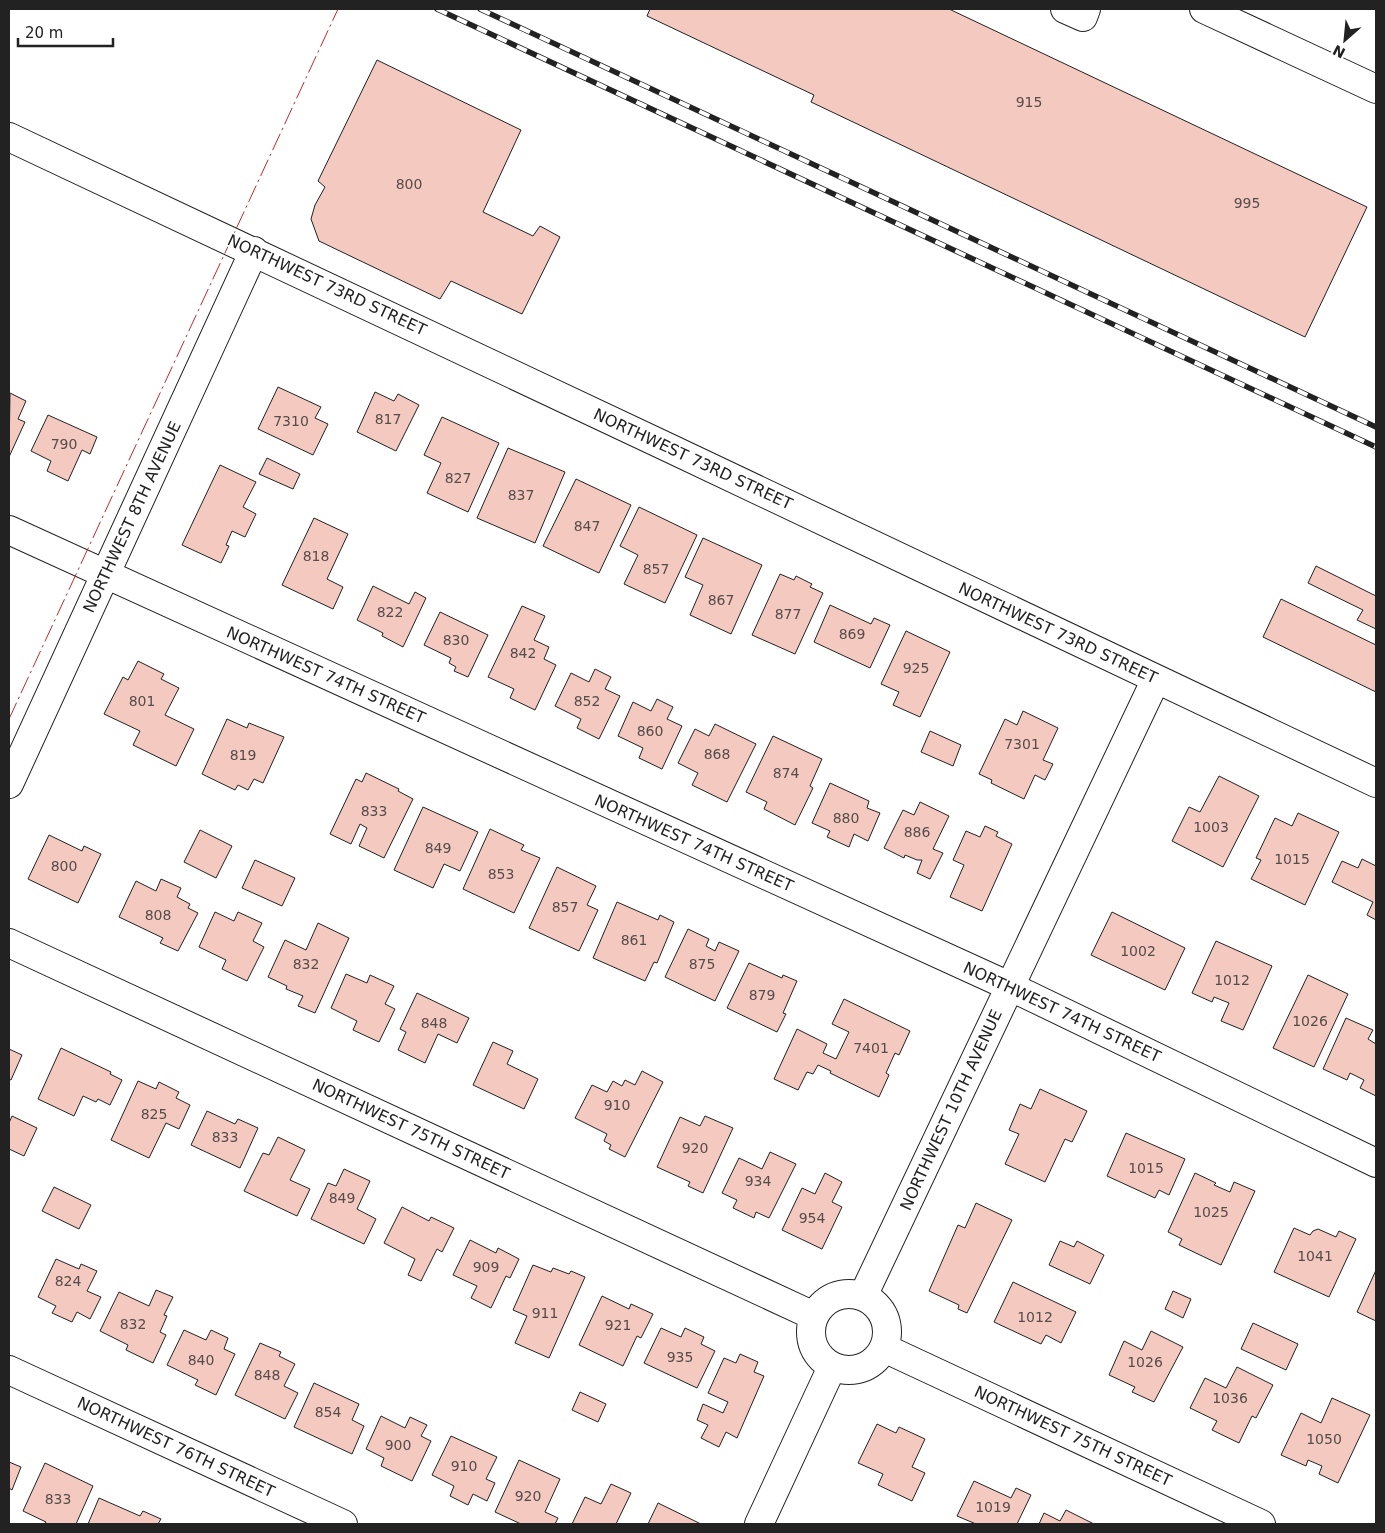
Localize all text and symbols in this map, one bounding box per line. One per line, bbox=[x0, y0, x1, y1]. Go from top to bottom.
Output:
scale bar bbox=[18, 15, 112, 47]
north arrow bbox=[1320, 15, 1370, 65]
text: 20 m bbox=[25, 24, 63, 42]
text: N bbox=[1330, 42, 1348, 61]
house number: 915 bbox=[1016, 94, 1042, 110]
house number: 800 bbox=[396, 176, 422, 192]
house number: 995 bbox=[1234, 195, 1260, 211]
street label: NORTHWEST 73RD STREET bbox=[225, 230, 430, 340]
street label: NORTHWEST 73RD STREET bbox=[591, 404, 796, 514]
house number: 817 bbox=[375, 411, 401, 427]
house number: 7310 bbox=[273, 413, 309, 429]
street label: NORTHWEST 8TH AVENUE bbox=[79, 418, 185, 616]
house number: 790 bbox=[51, 436, 77, 452]
house number: 827 bbox=[445, 470, 471, 486]
house number: 837 bbox=[508, 487, 534, 503]
house number: 847 bbox=[574, 518, 600, 534]
house number: 818 bbox=[303, 548, 329, 564]
house number: 857 bbox=[643, 561, 669, 577]
street label: NORTHWEST 73RD STREET bbox=[956, 578, 1161, 688]
house number: 867 bbox=[708, 592, 734, 608]
house number: 822 bbox=[377, 604, 403, 620]
house number: 877 bbox=[775, 606, 801, 622]
street label: NORTHWEST 74TH STREET bbox=[224, 622, 429, 728]
house number: 869 bbox=[839, 626, 865, 642]
house number: 830 bbox=[443, 632, 469, 648]
house number: 842 bbox=[510, 645, 536, 661]
house number: 925 bbox=[903, 660, 929, 676]
house number: 801 bbox=[129, 693, 155, 709]
house number: 852 bbox=[574, 693, 600, 709]
house number: 860 bbox=[637, 723, 663, 739]
house number: 7301 bbox=[1004, 736, 1040, 752]
house number: 868 bbox=[704, 746, 730, 762]
house number: 819 bbox=[230, 747, 256, 763]
house number: 874 bbox=[773, 765, 799, 781]
street label: NORTHWEST 74TH STREET bbox=[592, 790, 797, 896]
house number: 833 bbox=[361, 803, 387, 819]
house number: 880 bbox=[833, 810, 859, 826]
house number: 1003 bbox=[1193, 819, 1229, 835]
house number: 886 bbox=[904, 824, 930, 840]
house number: 849 bbox=[425, 840, 451, 856]
house number: 1015 bbox=[1274, 851, 1310, 867]
house number: 800 bbox=[51, 858, 77, 874]
house number: 853 bbox=[488, 866, 514, 882]
house number: 857 bbox=[552, 899, 578, 915]
house number: 808 bbox=[145, 907, 171, 923]
house number: 861 bbox=[621, 932, 647, 948]
house number: 1002 bbox=[1120, 943, 1156, 959]
house number: 832 bbox=[293, 956, 319, 972]
house number: 875 bbox=[689, 956, 715, 972]
street label: NORTHWEST 74TH STREET bbox=[960, 958, 1164, 1066]
house number: 1012 bbox=[1214, 972, 1250, 988]
house number: 879 bbox=[749, 987, 775, 1003]
street label: NORTHWEST 10TH AVENUE bbox=[896, 1007, 1006, 1213]
house number: 1026 bbox=[1292, 1013, 1328, 1029]
house number: 848 bbox=[421, 1015, 447, 1031]
house number: 7401 bbox=[853, 1040, 889, 1056]
street label: NORTHWEST 75TH STREET bbox=[309, 1075, 513, 1183]
house number: 910 bbox=[604, 1097, 630, 1113]
house number: 825 bbox=[141, 1106, 167, 1122]
house number: 833 bbox=[212, 1129, 238, 1145]
house number: 920 bbox=[682, 1140, 708, 1156]
house number: 1015 bbox=[1128, 1160, 1164, 1176]
house number: 934 bbox=[745, 1173, 771, 1189]
house number: 849 bbox=[329, 1190, 355, 1206]
house number: 1025 bbox=[1193, 1204, 1229, 1220]
house number: 954 bbox=[799, 1210, 825, 1226]
house number: 1041 bbox=[1297, 1248, 1333, 1264]
house number: 909 bbox=[473, 1259, 499, 1275]
house number: 824 bbox=[55, 1273, 81, 1289]
house number: 911 bbox=[532, 1305, 558, 1321]
house number: 1012 bbox=[1017, 1309, 1053, 1325]
house number: 832 bbox=[120, 1316, 146, 1332]
house number: 921 bbox=[605, 1317, 631, 1333]
house number: 935 bbox=[667, 1349, 693, 1365]
house number: 840 bbox=[188, 1352, 214, 1368]
house number: 1026 bbox=[1127, 1354, 1163, 1370]
house number: 848 bbox=[254, 1367, 280, 1383]
street label: NORTHWEST 75TH STREET bbox=[971, 1382, 1175, 1490]
house number: 1036 bbox=[1212, 1390, 1248, 1406]
street label: NORTHWEST 76TH STREET bbox=[74, 1393, 278, 1501]
house number: 854 bbox=[315, 1404, 341, 1420]
house number: 1050 bbox=[1306, 1431, 1342, 1447]
house number: 900 bbox=[385, 1437, 411, 1453]
house number: 910 bbox=[451, 1458, 477, 1474]
house number: 920 bbox=[515, 1488, 541, 1504]
house number: 833 bbox=[45, 1491, 71, 1507]
house number: 1019 bbox=[975, 1499, 1011, 1515]

